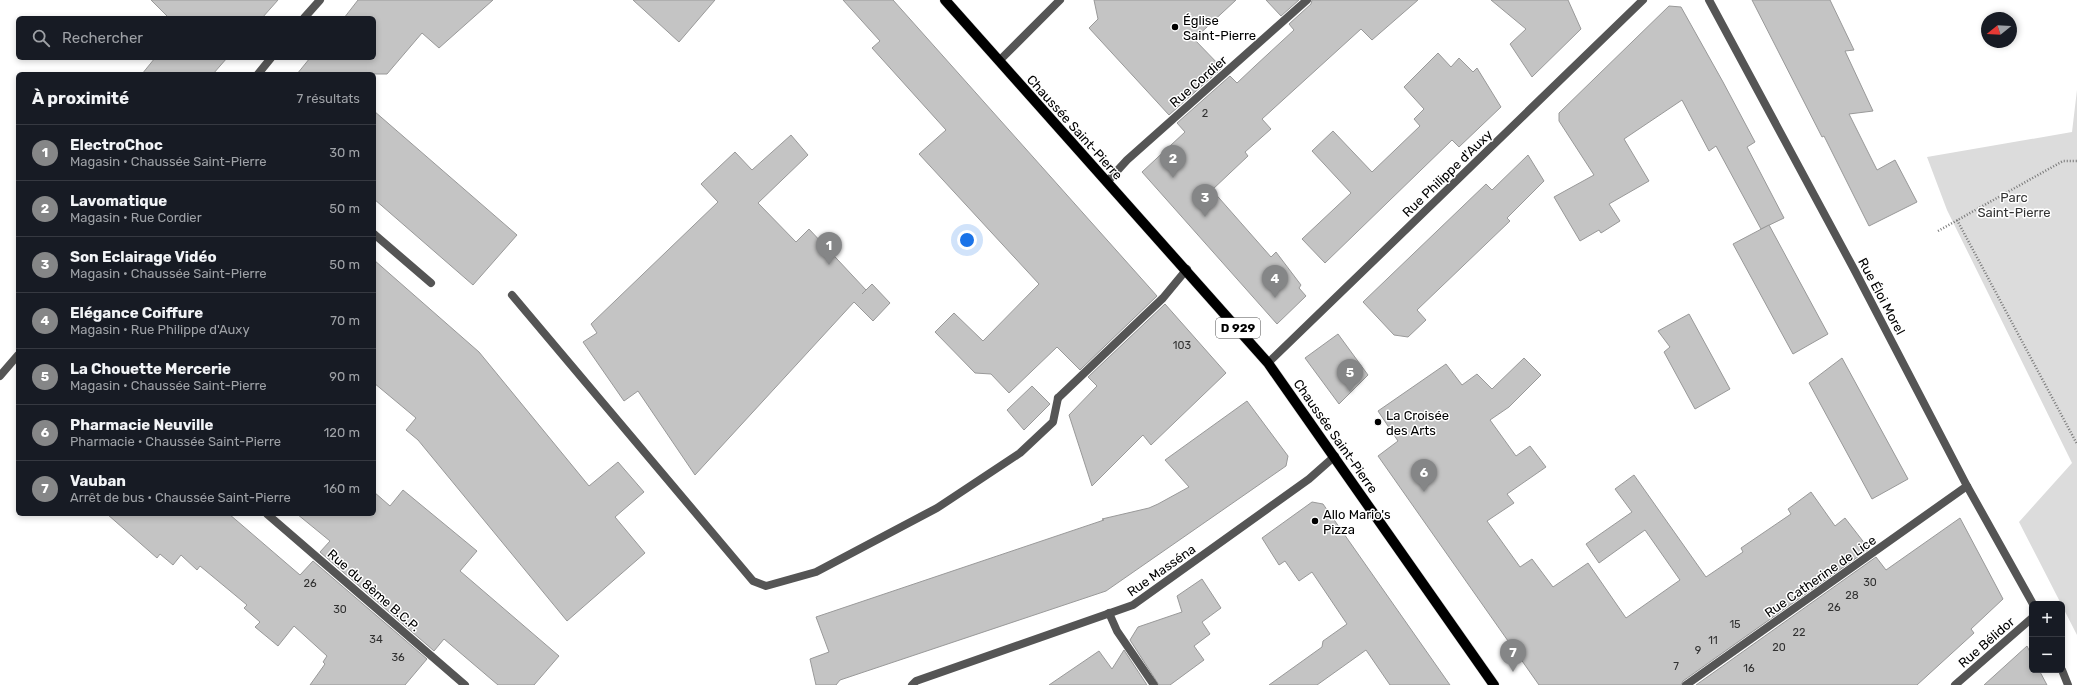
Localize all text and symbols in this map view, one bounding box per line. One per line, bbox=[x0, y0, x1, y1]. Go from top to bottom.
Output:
north arrow bbox=[1981, 12, 2017, 48]
place label: Église Saint-Pierre bbox=[1183, 13, 1256, 43]
search box bbox=[16, 16, 376, 60]
marker: Église Saint-Pierre bbox=[1170, 22, 1180, 32]
icon: search bbox=[30, 27, 52, 49]
text: Rechercher bbox=[62, 29, 143, 47]
street label: Rue Cordier bbox=[1167, 52, 1230, 110]
street label: Chaussée Saint-Pierre bbox=[1024, 72, 1126, 183]
text: À proximité bbox=[32, 88, 129, 108]
text: 7 résultats bbox=[297, 91, 360, 106]
house number: 2 bbox=[1202, 107, 1208, 120]
street label: Rue Philippe d'Auxy bbox=[1399, 127, 1495, 220]
text: ElectroChoc bbox=[70, 136, 163, 154]
text: 1 bbox=[42, 145, 48, 160]
text: 30 m bbox=[329, 145, 360, 160]
pin: 2 bbox=[1160, 145, 1186, 178]
text: Magasin · Chaussée Saint-Pierre bbox=[70, 154, 266, 169]
pin: 3 bbox=[1192, 184, 1218, 217]
park label: Parc Saint-Pierre bbox=[1977, 190, 2051, 220]
text: Lavomatique bbox=[70, 192, 167, 210]
text: 2 bbox=[41, 201, 49, 216]
text: 50 m bbox=[329, 201, 360, 216]
text: Magasin · Rue Cordier bbox=[70, 210, 202, 225]
your location bbox=[957, 230, 977, 250]
pin: 1 bbox=[816, 232, 842, 265]
text: Son Eclairage Vidéo bbox=[70, 248, 217, 266]
street label: Rue Éloi Morel bbox=[1855, 255, 1908, 337]
text: 3 bbox=[41, 257, 49, 272]
text: 50 m bbox=[329, 257, 360, 272]
pin: 4 bbox=[1262, 265, 1288, 298]
text: Magasin · Chaussée Saint-Pierre bbox=[70, 266, 266, 281]
text: Elégance Coiffure bbox=[70, 304, 203, 322]
text: 4 bbox=[41, 313, 49, 328]
text: 70 m bbox=[330, 313, 360, 328]
road number: D 929 bbox=[1216, 318, 1260, 338]
text: Magasin · Rue Philippe d'Auxy bbox=[70, 322, 250, 337]
house number: 103 bbox=[1173, 339, 1192, 352]
pin: 5 bbox=[1337, 359, 1363, 392]
text: La Chouette Mercerie bbox=[70, 360, 231, 378]
text: 5 bbox=[41, 369, 49, 384]
text: 90 m bbox=[329, 369, 360, 384]
street label: Chaussée Saint-Pierre bbox=[1291, 376, 1381, 496]
text: Magasin · Chaussée Saint-Pierre bbox=[70, 378, 266, 393]
place label: La Croisée des Arts bbox=[1386, 408, 1449, 438]
text: Pharmacie Neuville bbox=[70, 416, 213, 434]
marker: La Croisée des Arts bbox=[1373, 417, 1383, 427]
text: 6 bbox=[41, 425, 49, 440]
text: 120 m bbox=[324, 425, 360, 440]
text: Pharmacie · Chaussée Saint-Pierre bbox=[70, 434, 281, 449]
pin: 6 bbox=[1411, 459, 1437, 492]
text: Vauban bbox=[70, 472, 126, 490]
text: 7 bbox=[41, 481, 49, 496]
text: 160 m bbox=[324, 481, 360, 496]
text: Arrêt de bus · Chaussée Saint-Pierre bbox=[70, 490, 291, 505]
place label: Allo Mario's Pizza bbox=[1323, 507, 1391, 537]
marker: Allo Mario's Pizza bbox=[1310, 516, 1320, 526]
street label: Rue Catherine de Lice bbox=[1762, 532, 1879, 621]
street label: Rue Masséna bbox=[1124, 541, 1198, 599]
street label: Rue du 8ème B.C.P. bbox=[325, 546, 423, 634]
house number: 30 bbox=[1863, 576, 1877, 589]
house number: 26 bbox=[303, 577, 317, 590]
house number: 28 bbox=[1845, 589, 1859, 602]
house number: 26 bbox=[1827, 601, 1841, 614]
map controls bbox=[2029, 601, 2065, 673]
button: + bbox=[2029, 601, 2065, 637]
house number: 30 bbox=[333, 603, 347, 616]
street label: Rue Bélidor bbox=[1955, 614, 2017, 671]
house number: 15 bbox=[1729, 618, 1741, 631]
house number: 22 bbox=[1793, 626, 1805, 639]
house number: 34 bbox=[369, 633, 383, 646]
house number: 11 bbox=[1708, 634, 1718, 647]
button: − bbox=[2029, 637, 2065, 673]
pin: 7 bbox=[1500, 639, 1526, 672]
house number: 20 bbox=[1772, 641, 1786, 654]
house number: 9 bbox=[1695, 644, 1701, 657]
house number: 36 bbox=[391, 651, 405, 664]
house number: 7 bbox=[1673, 660, 1679, 673]
house number: 16 bbox=[1743, 662, 1755, 675]

